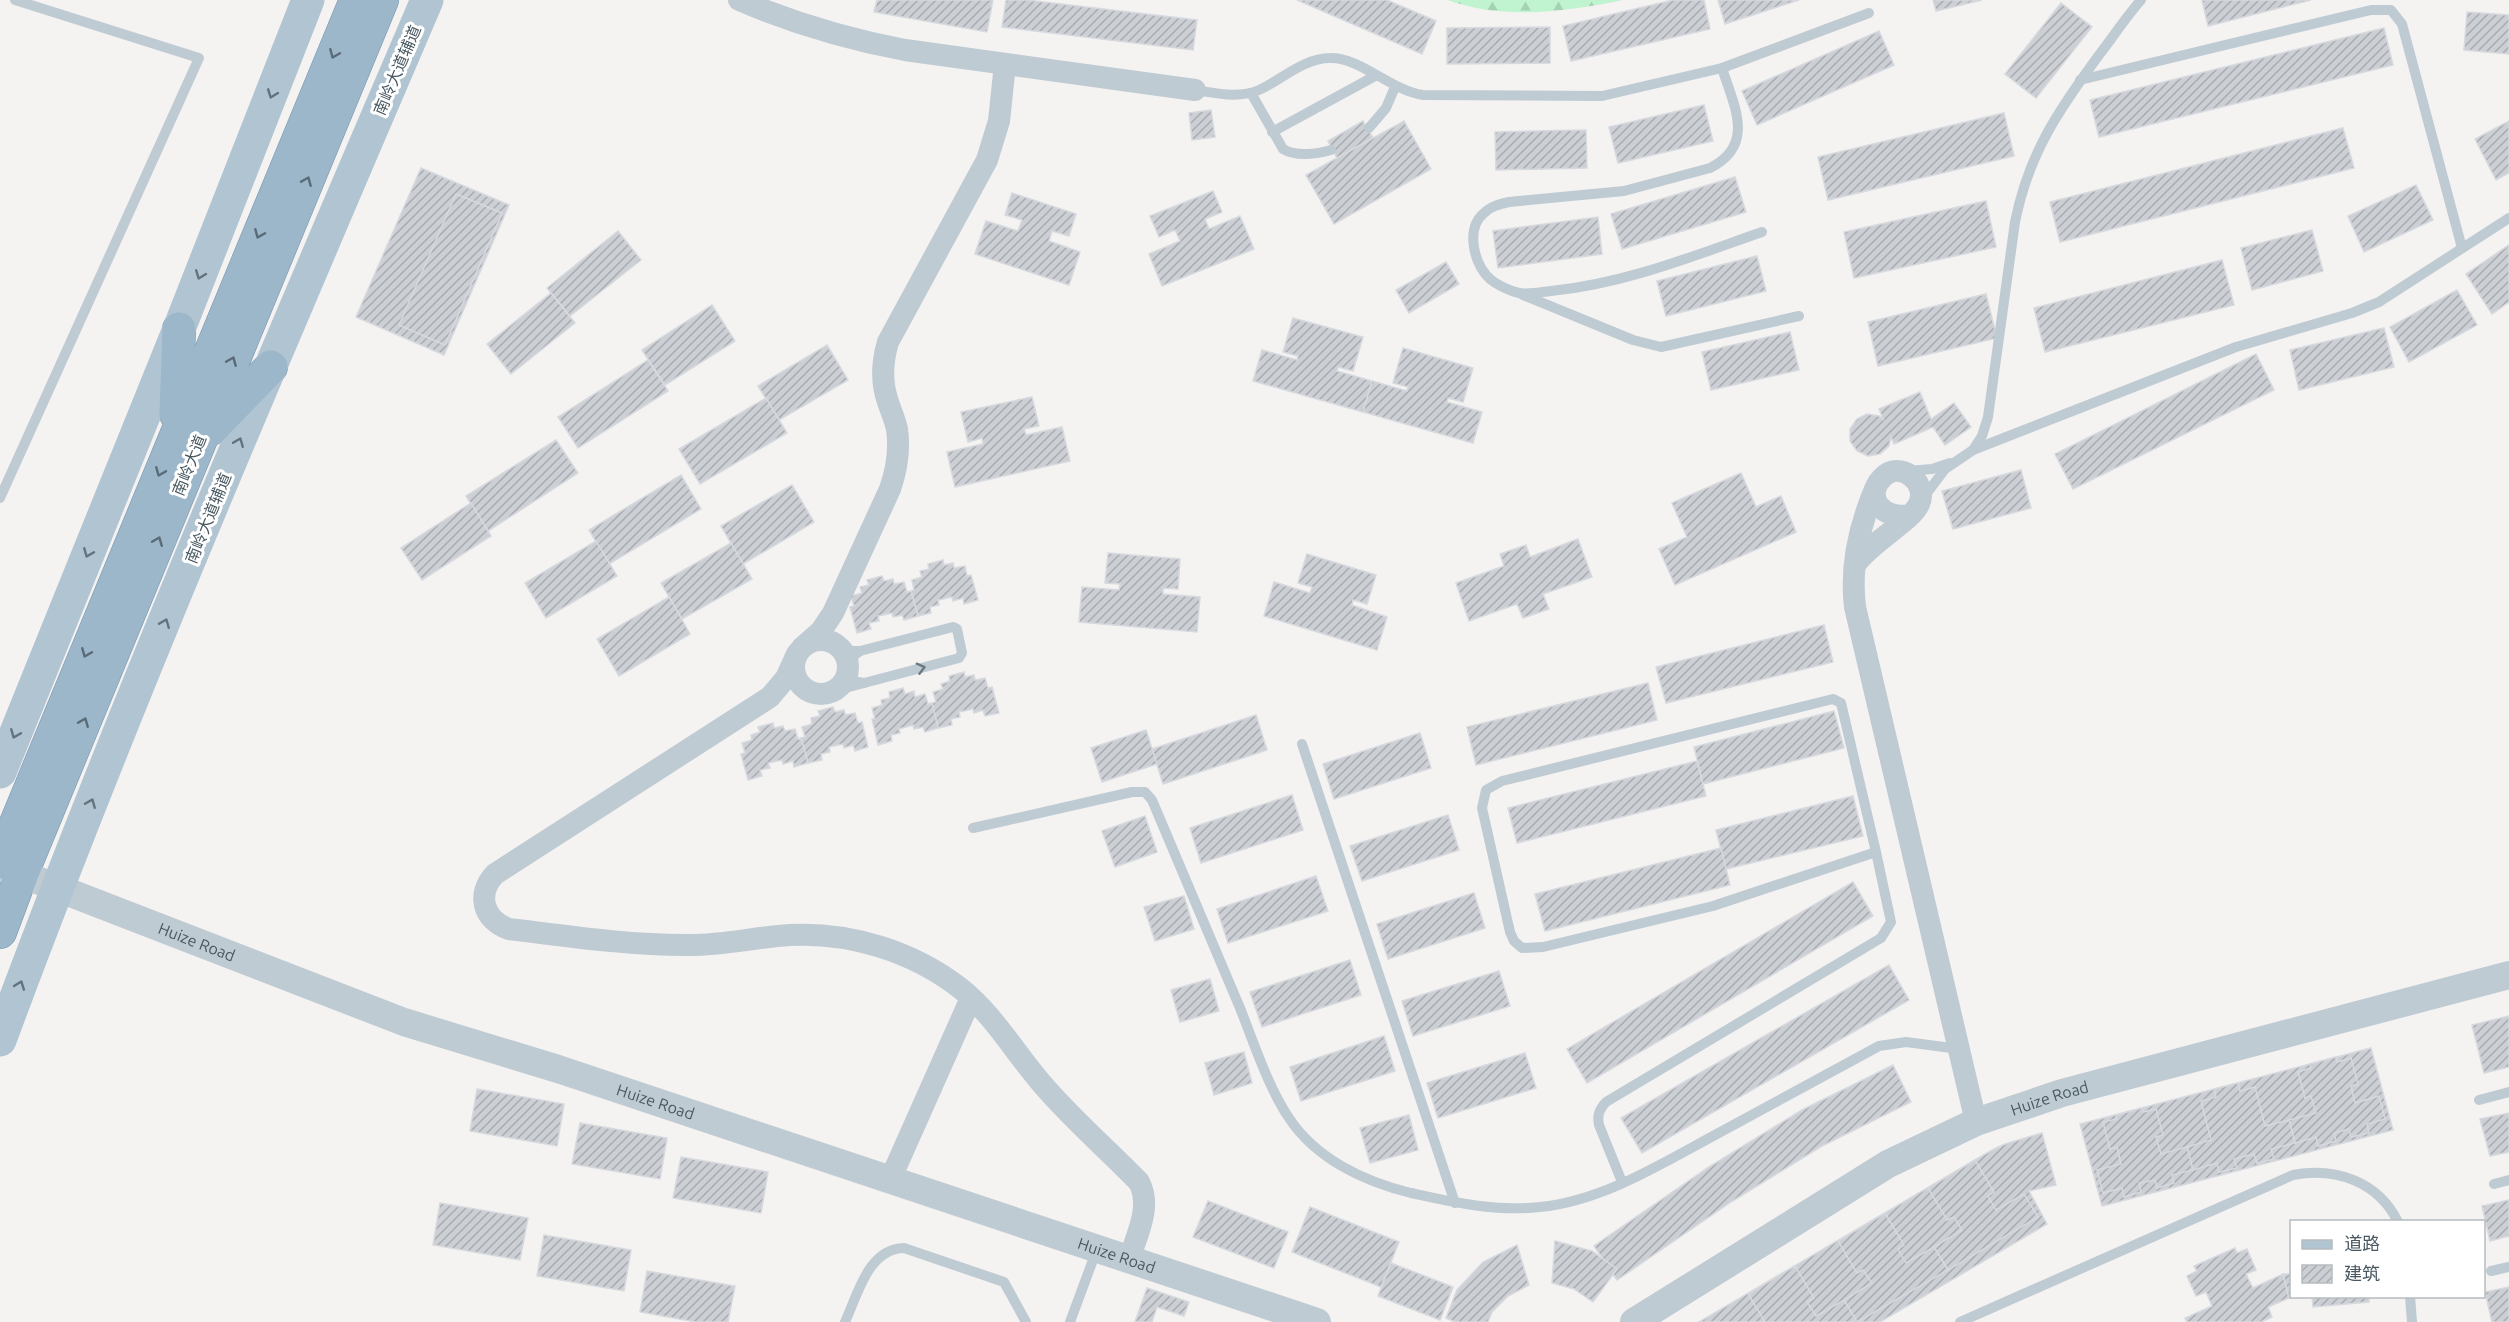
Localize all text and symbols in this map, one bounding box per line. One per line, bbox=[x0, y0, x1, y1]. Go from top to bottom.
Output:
street label: 南岭大道辅道 bbox=[370, 22, 424, 118]
one-way arrow bbox=[329, 48, 341, 59]
one-way arrow bbox=[266, 88, 279, 98]
one-way arrow bbox=[300, 176, 312, 187]
one-way arrow bbox=[254, 228, 266, 239]
one-way arrow bbox=[195, 269, 207, 280]
one-way arrow bbox=[225, 356, 237, 367]
street label: 南岭大道 bbox=[169, 432, 209, 498]
one-way arrow bbox=[232, 438, 244, 449]
one-way arrow bbox=[155, 466, 167, 477]
street label: 南岭大道辅道 bbox=[182, 470, 234, 566]
one-way arrow bbox=[151, 537, 163, 548]
one-way arrow bbox=[83, 547, 95, 558]
one-way arrow bbox=[158, 618, 170, 629]
one-way arrow bbox=[81, 646, 93, 657]
one-way arrow bbox=[916, 662, 926, 675]
one-way arrow bbox=[77, 717, 89, 728]
one-way arrow bbox=[10, 728, 22, 739]
one-way arrow bbox=[84, 798, 96, 809]
street label: Huize Road bbox=[156, 919, 238, 965]
one-way arrow bbox=[13, 980, 26, 991]
street label: Huize Road bbox=[2008, 1077, 2090, 1119]
street label: Huize Road bbox=[614, 1080, 697, 1123]
legend bbox=[2290, 1220, 2485, 1298]
text: 道路 bbox=[2344, 1233, 2380, 1253]
street label: Huize Road bbox=[1075, 1234, 1158, 1277]
text: 建筑 bbox=[2344, 1263, 2380, 1283]

